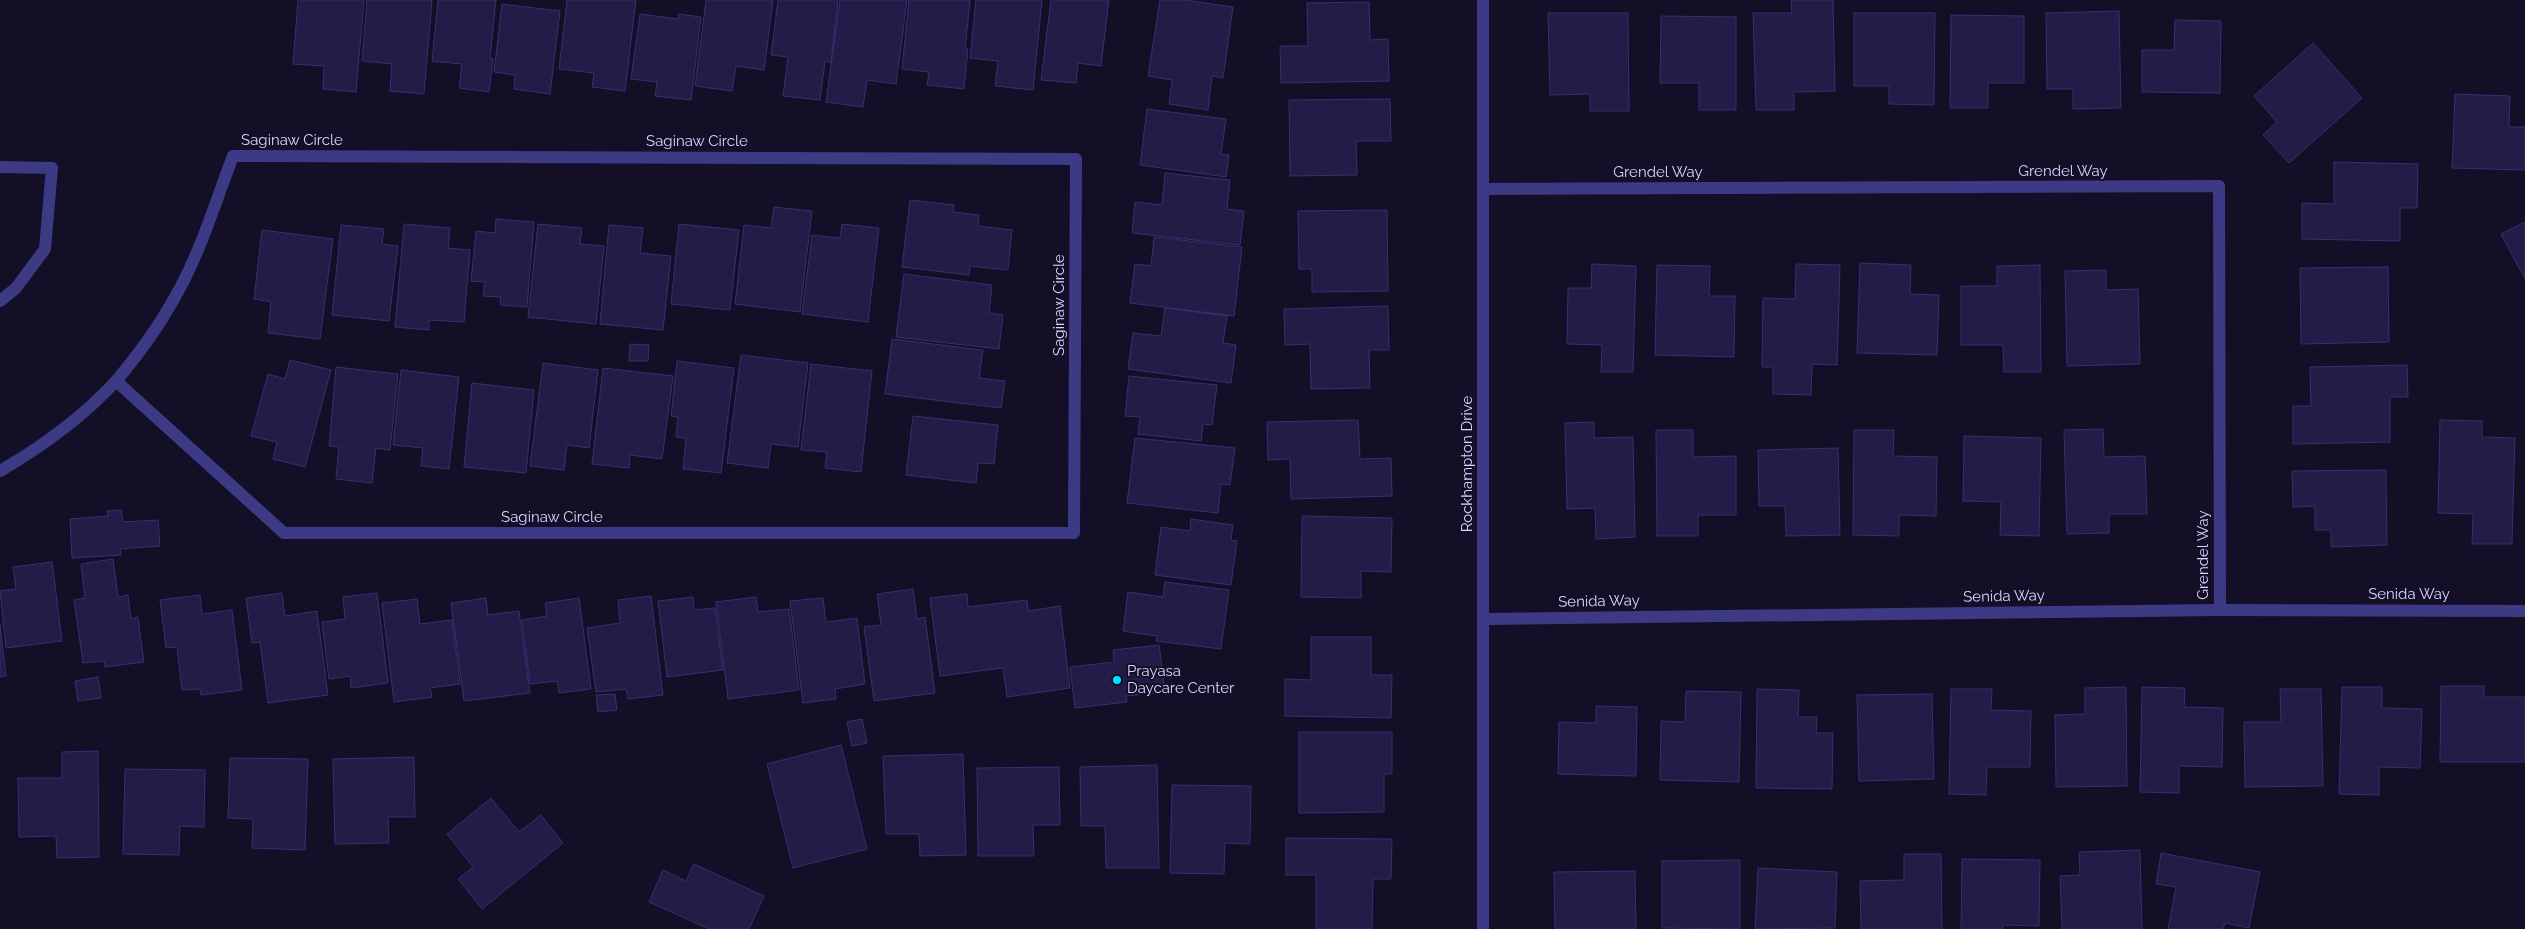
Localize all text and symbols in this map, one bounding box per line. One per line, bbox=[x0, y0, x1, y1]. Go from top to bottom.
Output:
street label: Saginaw Circle bbox=[241, 131, 343, 149]
street label: Saginaw Circle bbox=[646, 132, 748, 150]
street label: Grendel Way bbox=[2018, 162, 2108, 180]
street label: Grendel Way bbox=[1613, 163, 1703, 181]
street label: Saginaw Circle bbox=[1050, 254, 1068, 356]
street label: Rockhampton Drive bbox=[1458, 395, 1476, 532]
street label: Saginaw Circle bbox=[501, 508, 603, 526]
street label: Grendel Way bbox=[2194, 510, 2212, 600]
street label: Senida Way bbox=[2368, 585, 2450, 603]
street label: Senida Way bbox=[1963, 586, 2045, 606]
street label: Senida Way bbox=[1558, 591, 1640, 611]
place label: Prayasa Daycare Center bbox=[1127, 662, 1235, 697]
marker: Prayasa Daycare Center bbox=[1111, 674, 1123, 686]

